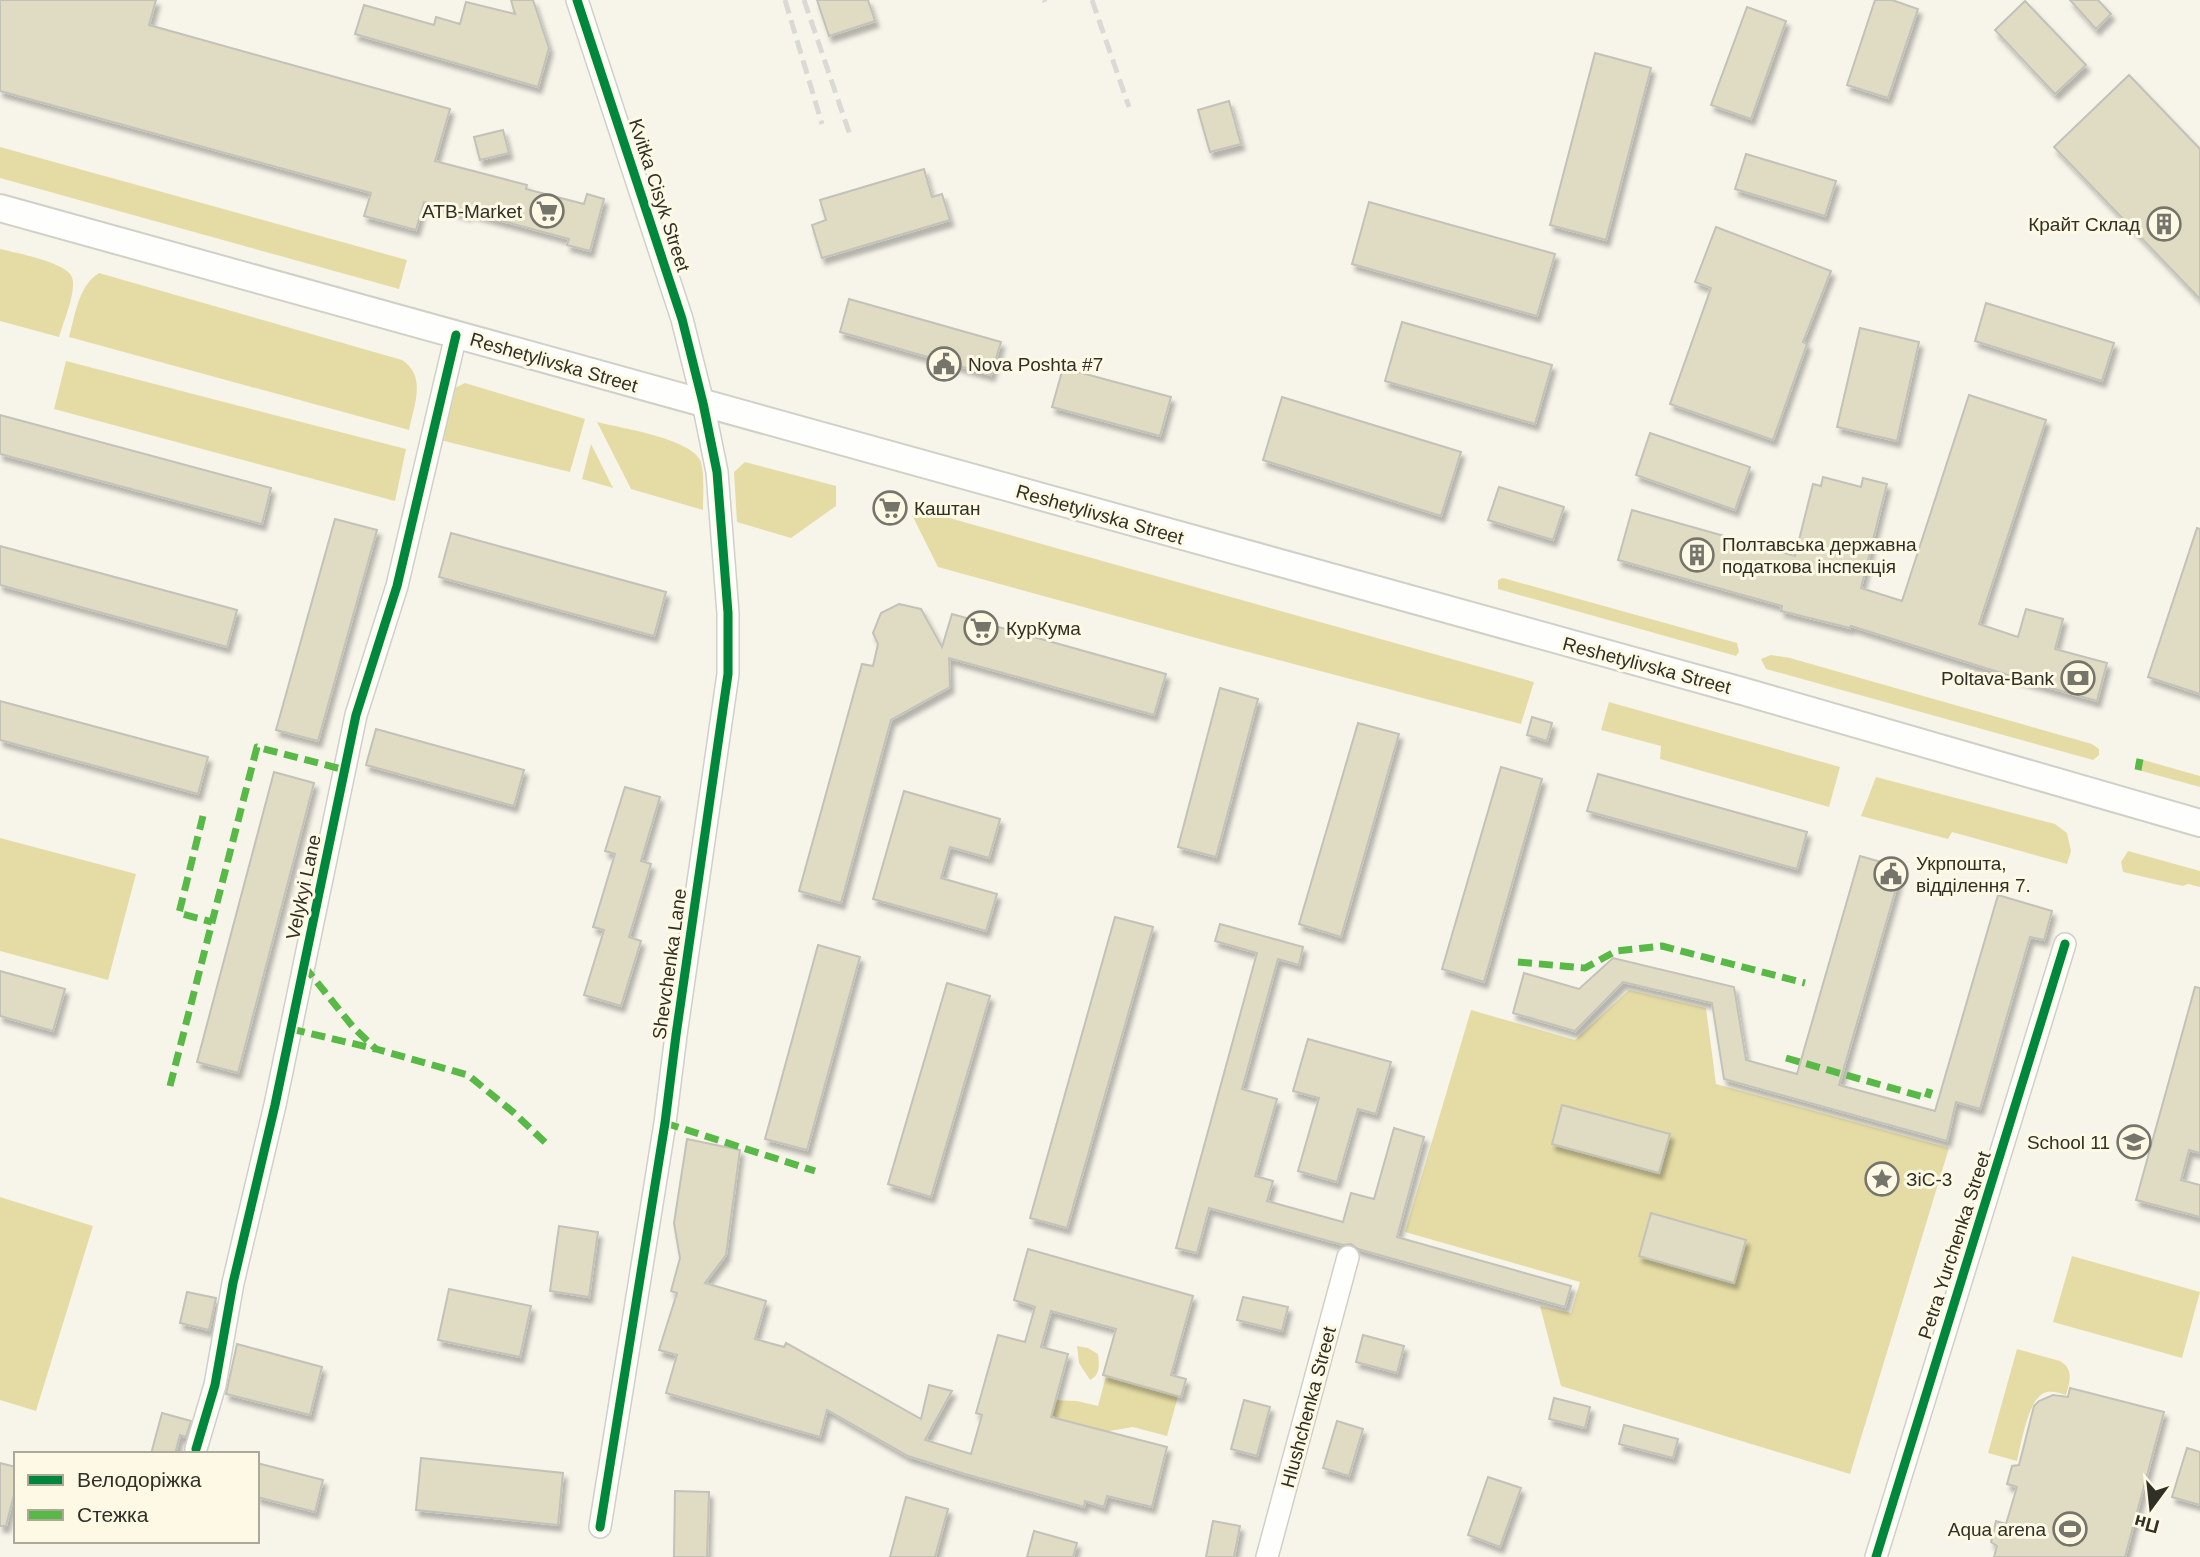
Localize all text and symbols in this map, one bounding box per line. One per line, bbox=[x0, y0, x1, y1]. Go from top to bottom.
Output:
street label: Kvitka Cisyk Street bbox=[625, 116, 694, 275]
supermarket icon: ATB-Market bbox=[528, 192, 566, 230]
place label: ATB-Market bbox=[422, 201, 523, 222]
building icon: Крайт Склад bbox=[2145, 205, 2183, 243]
place label: Крайт Склад bbox=[2028, 214, 2140, 235]
street label: Reshetylivska Street bbox=[468, 329, 641, 397]
public building icon: Nova Poshta #7 bbox=[925, 345, 963, 383]
place label: Nova Poshta #7 bbox=[968, 354, 1103, 375]
street label: Reshetylivska Street bbox=[1014, 481, 1187, 549]
supermarket icon: Каштан bbox=[871, 489, 909, 527]
place label: Каштан bbox=[914, 498, 980, 519]
place label: Полтавська державна податкова інспекція bbox=[1722, 534, 1917, 577]
building icon: Полтавська державна податкова інспекція bbox=[1678, 536, 1716, 574]
supermarket icon: КурКума bbox=[962, 609, 1000, 647]
place label: КурКума bbox=[1006, 618, 1081, 639]
street label: Reshetylivska Street bbox=[1561, 633, 1734, 698]
bank icon: Poltava-Bank bbox=[2059, 659, 2097, 697]
place label: Poltava-Bank bbox=[1941, 668, 2054, 689]
street label: Velykyi Lane bbox=[282, 833, 325, 941]
place label: Укрпошта, відділення 7. bbox=[1916, 853, 2031, 896]
public building icon: Укрпошта, відділення 7. bbox=[1872, 855, 1910, 893]
street label: Shevchenka Lane bbox=[649, 887, 690, 1041]
school or university icon: School 11 bbox=[2115, 1123, 2153, 1161]
place label: School 11 bbox=[2027, 1132, 2110, 1153]
street label: Petra Yurchenka Street bbox=[1914, 1148, 1995, 1342]
place icon: ЗіС-3 bbox=[1863, 1160, 1901, 1198]
place label: ЗіС-3 bbox=[1906, 1169, 1952, 1190]
street label: Hlushchenka Street bbox=[1277, 1324, 1340, 1490]
legend bbox=[14, 1452, 259, 1543]
text: Велодоріжка bbox=[77, 1468, 202, 1491]
north arrow bbox=[2116, 1473, 2186, 1543]
text: Стежка bbox=[77, 1503, 149, 1526]
sports icon: Aqua arena bbox=[2051, 1510, 2089, 1548]
text: Пн bbox=[2132, 1511, 2162, 1537]
place label: Aqua arena bbox=[1948, 1519, 2046, 1540]

